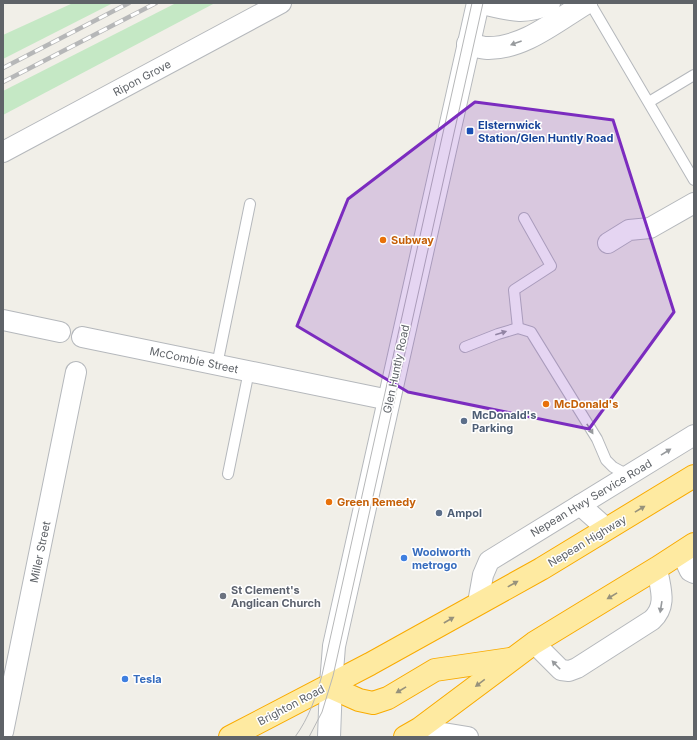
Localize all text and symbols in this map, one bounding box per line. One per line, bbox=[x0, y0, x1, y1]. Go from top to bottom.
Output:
one-way arrow bbox=[510, 40, 522, 46]
street label: Ripon Grove bbox=[111, 57, 173, 99]
place label: Elsternwick Station/Glen Huntly Road bbox=[478, 118, 613, 145]
marker: Elsternwick Station/Glen Huntly Road bbox=[465, 126, 475, 136]
place label: Subway bbox=[391, 233, 434, 247]
marker: Subway bbox=[378, 235, 388, 245]
street label: Glen Huntly Road bbox=[380, 323, 412, 415]
one-way arrow bbox=[496, 330, 508, 336]
street label: McCombie Street bbox=[148, 344, 240, 376]
place label: McDonald's bbox=[554, 397, 618, 411]
marker: McDonald's bbox=[541, 399, 551, 409]
place label: McDonald's Parking bbox=[472, 408, 536, 435]
marker: McDonald's Parking bbox=[459, 416, 469, 426]
one-way arrow bbox=[586, 424, 594, 434]
one-way arrow bbox=[660, 449, 671, 456]
street label: Nepean Hwy Service Road bbox=[528, 456, 654, 540]
place label: Green Remedy bbox=[337, 495, 416, 509]
marker: Green Remedy bbox=[324, 497, 334, 507]
one-way arrow bbox=[634, 505, 646, 512]
place label: Ampol bbox=[447, 506, 482, 520]
marker: Ampol bbox=[434, 508, 444, 518]
street label: Nepean Highway bbox=[545, 512, 629, 570]
street label: Miller Street bbox=[27, 520, 53, 584]
place label: Woolworth metrogo bbox=[412, 545, 471, 572]
marker: Woolworth metrogo bbox=[399, 553, 409, 563]
one-way arrow bbox=[507, 581, 519, 588]
place label: St Clement's Anglican Church bbox=[231, 583, 321, 610]
marker: St Clement's Anglican Church bbox=[218, 591, 228, 601]
one-way arrow bbox=[607, 592, 617, 600]
one-way arrow bbox=[658, 600, 664, 613]
one-way arrow bbox=[443, 616, 455, 623]
one-way arrow bbox=[551, 660, 561, 670]
place label: Tesla bbox=[133, 672, 162, 686]
marker: Tesla bbox=[120, 674, 130, 684]
one-way arrow bbox=[474, 679, 485, 687]
street label: Brighton Road bbox=[255, 682, 327, 728]
one-way arrow bbox=[395, 686, 407, 693]

